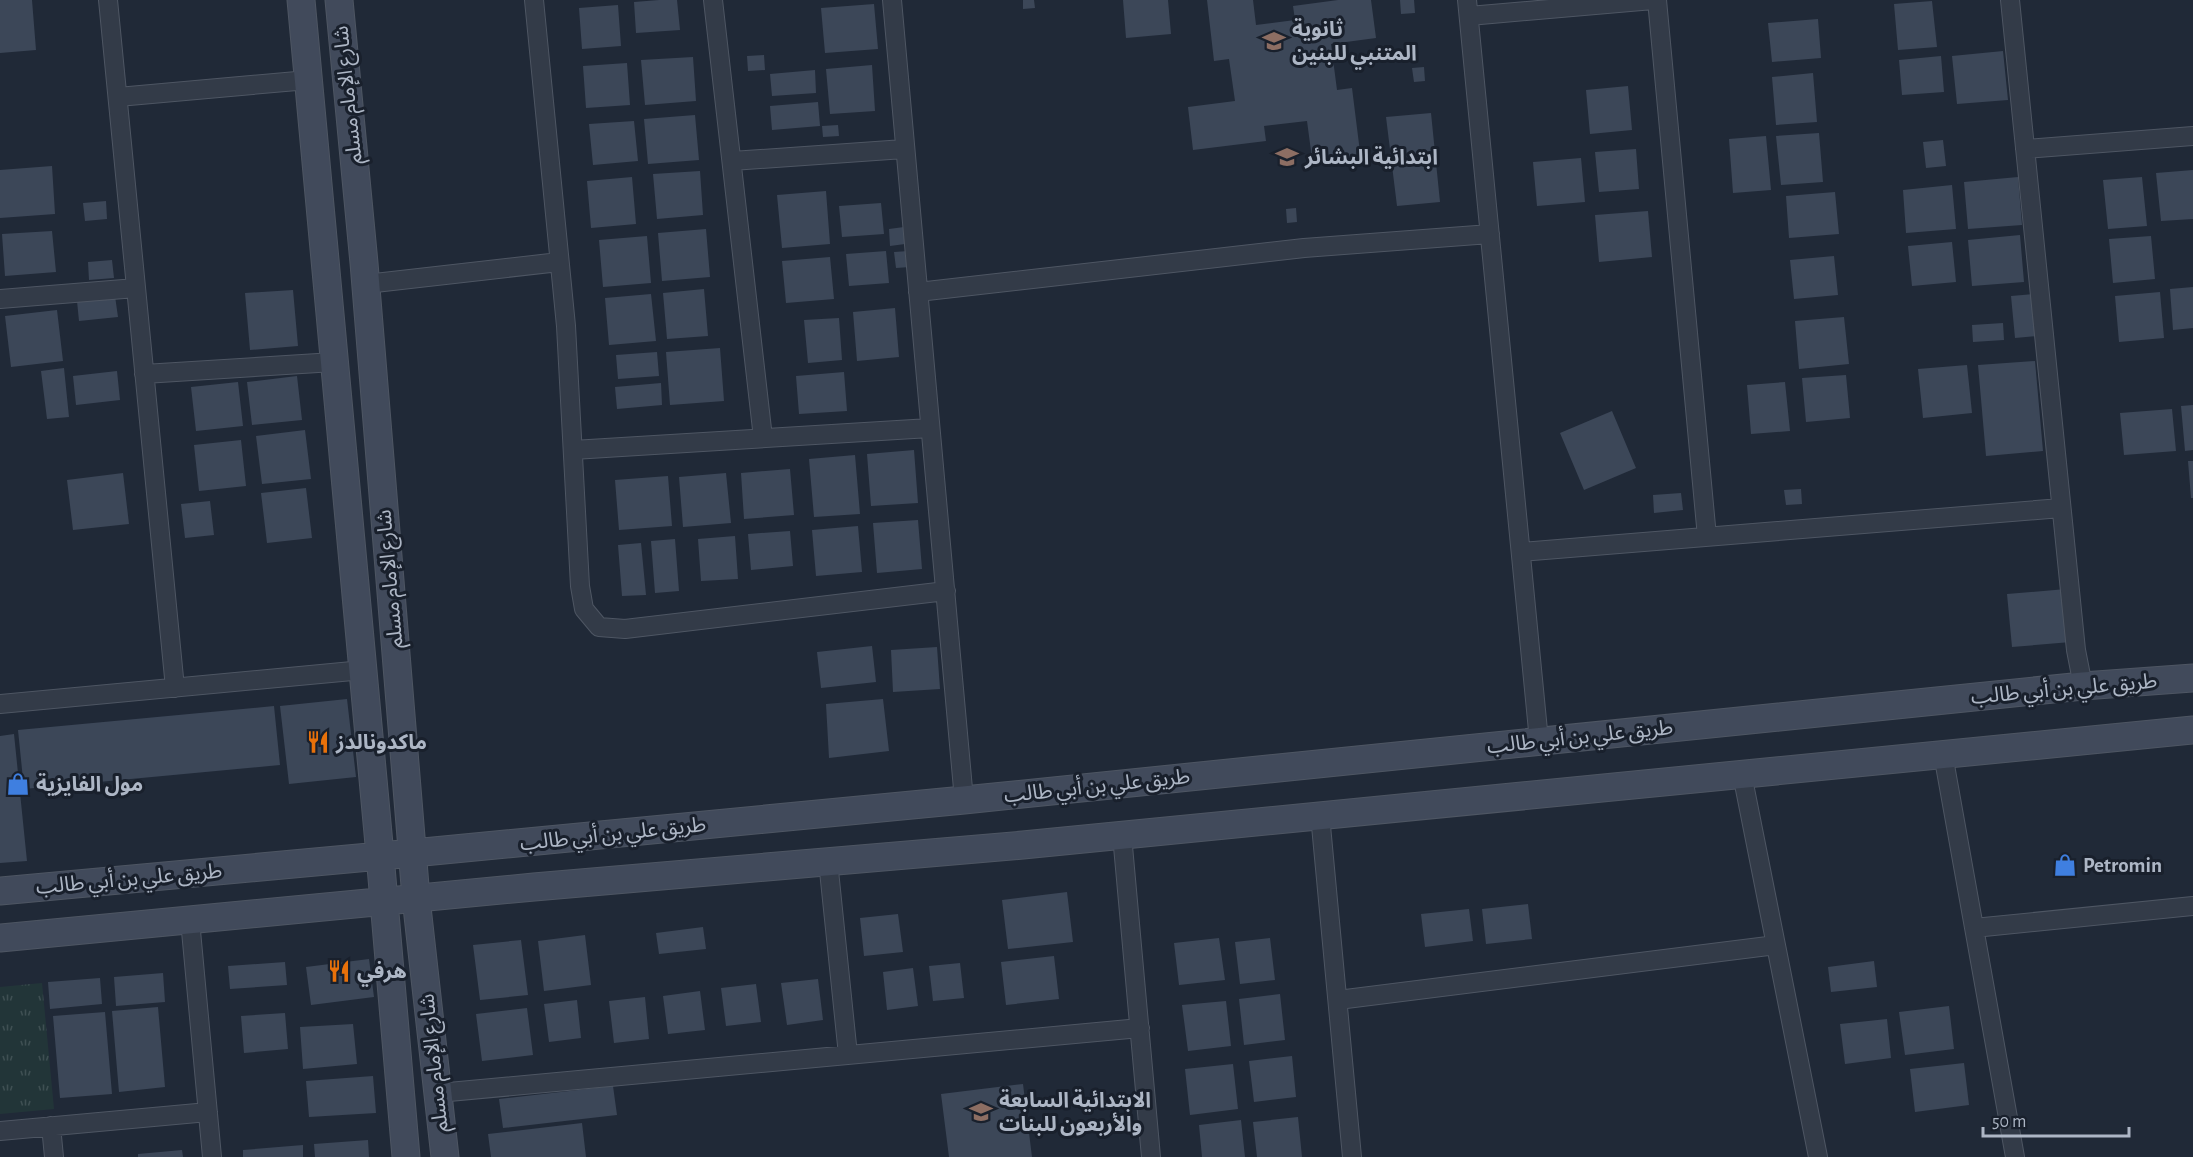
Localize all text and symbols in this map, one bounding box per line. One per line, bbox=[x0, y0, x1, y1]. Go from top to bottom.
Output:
place label: ثانوية المتنبي للبنين bbox=[1292, 18, 1417, 69]
street label: شارع الإمام مسلم bbox=[330, 24, 371, 165]
school or university icon: ثانوية المتنبي للبنين bbox=[1261, 28, 1287, 54]
school or university icon: ابتدائية البشائر bbox=[1274, 144, 1300, 170]
place label: ابتدائية البشائر bbox=[1304, 146, 1438, 169]
street label: شارع الإمام مسلم bbox=[373, 508, 412, 649]
street label: طريق علي بن أبي طالب bbox=[1970, 668, 2159, 712]
street label: طريق علي بن أبي طالب bbox=[1486, 714, 1675, 762]
restaurant icon: ماكدونالدز bbox=[305, 729, 331, 755]
place label: ماكدونالدز bbox=[335, 732, 427, 754]
street label: طريق علي بن أبي طالب bbox=[1003, 763, 1192, 811]
shop icon: مول الفايزية bbox=[5, 771, 31, 797]
place label: مول الفايزية bbox=[36, 773, 143, 796]
street label: طريق علي بن أبي طالب bbox=[519, 811, 708, 859]
shop icon: Petromin bbox=[2052, 852, 2078, 878]
place label: Petromin bbox=[2083, 855, 2162, 876]
street label: طريق علي بن أبي طالب bbox=[35, 858, 224, 902]
restaurant icon: هرفي bbox=[326, 958, 352, 984]
place label: هرفي bbox=[357, 960, 407, 987]
street label: شارع الإمام مسلم bbox=[416, 992, 457, 1133]
place label: الابتدائية السابعة والأربعون للبنات bbox=[999, 1089, 1151, 1136]
school or university icon: الابتدائية السابعة والأربعون للبنات bbox=[968, 1099, 994, 1125]
scale bar bbox=[1983, 1100, 2128, 1138]
text: 50 m bbox=[1992, 1113, 2026, 1131]

